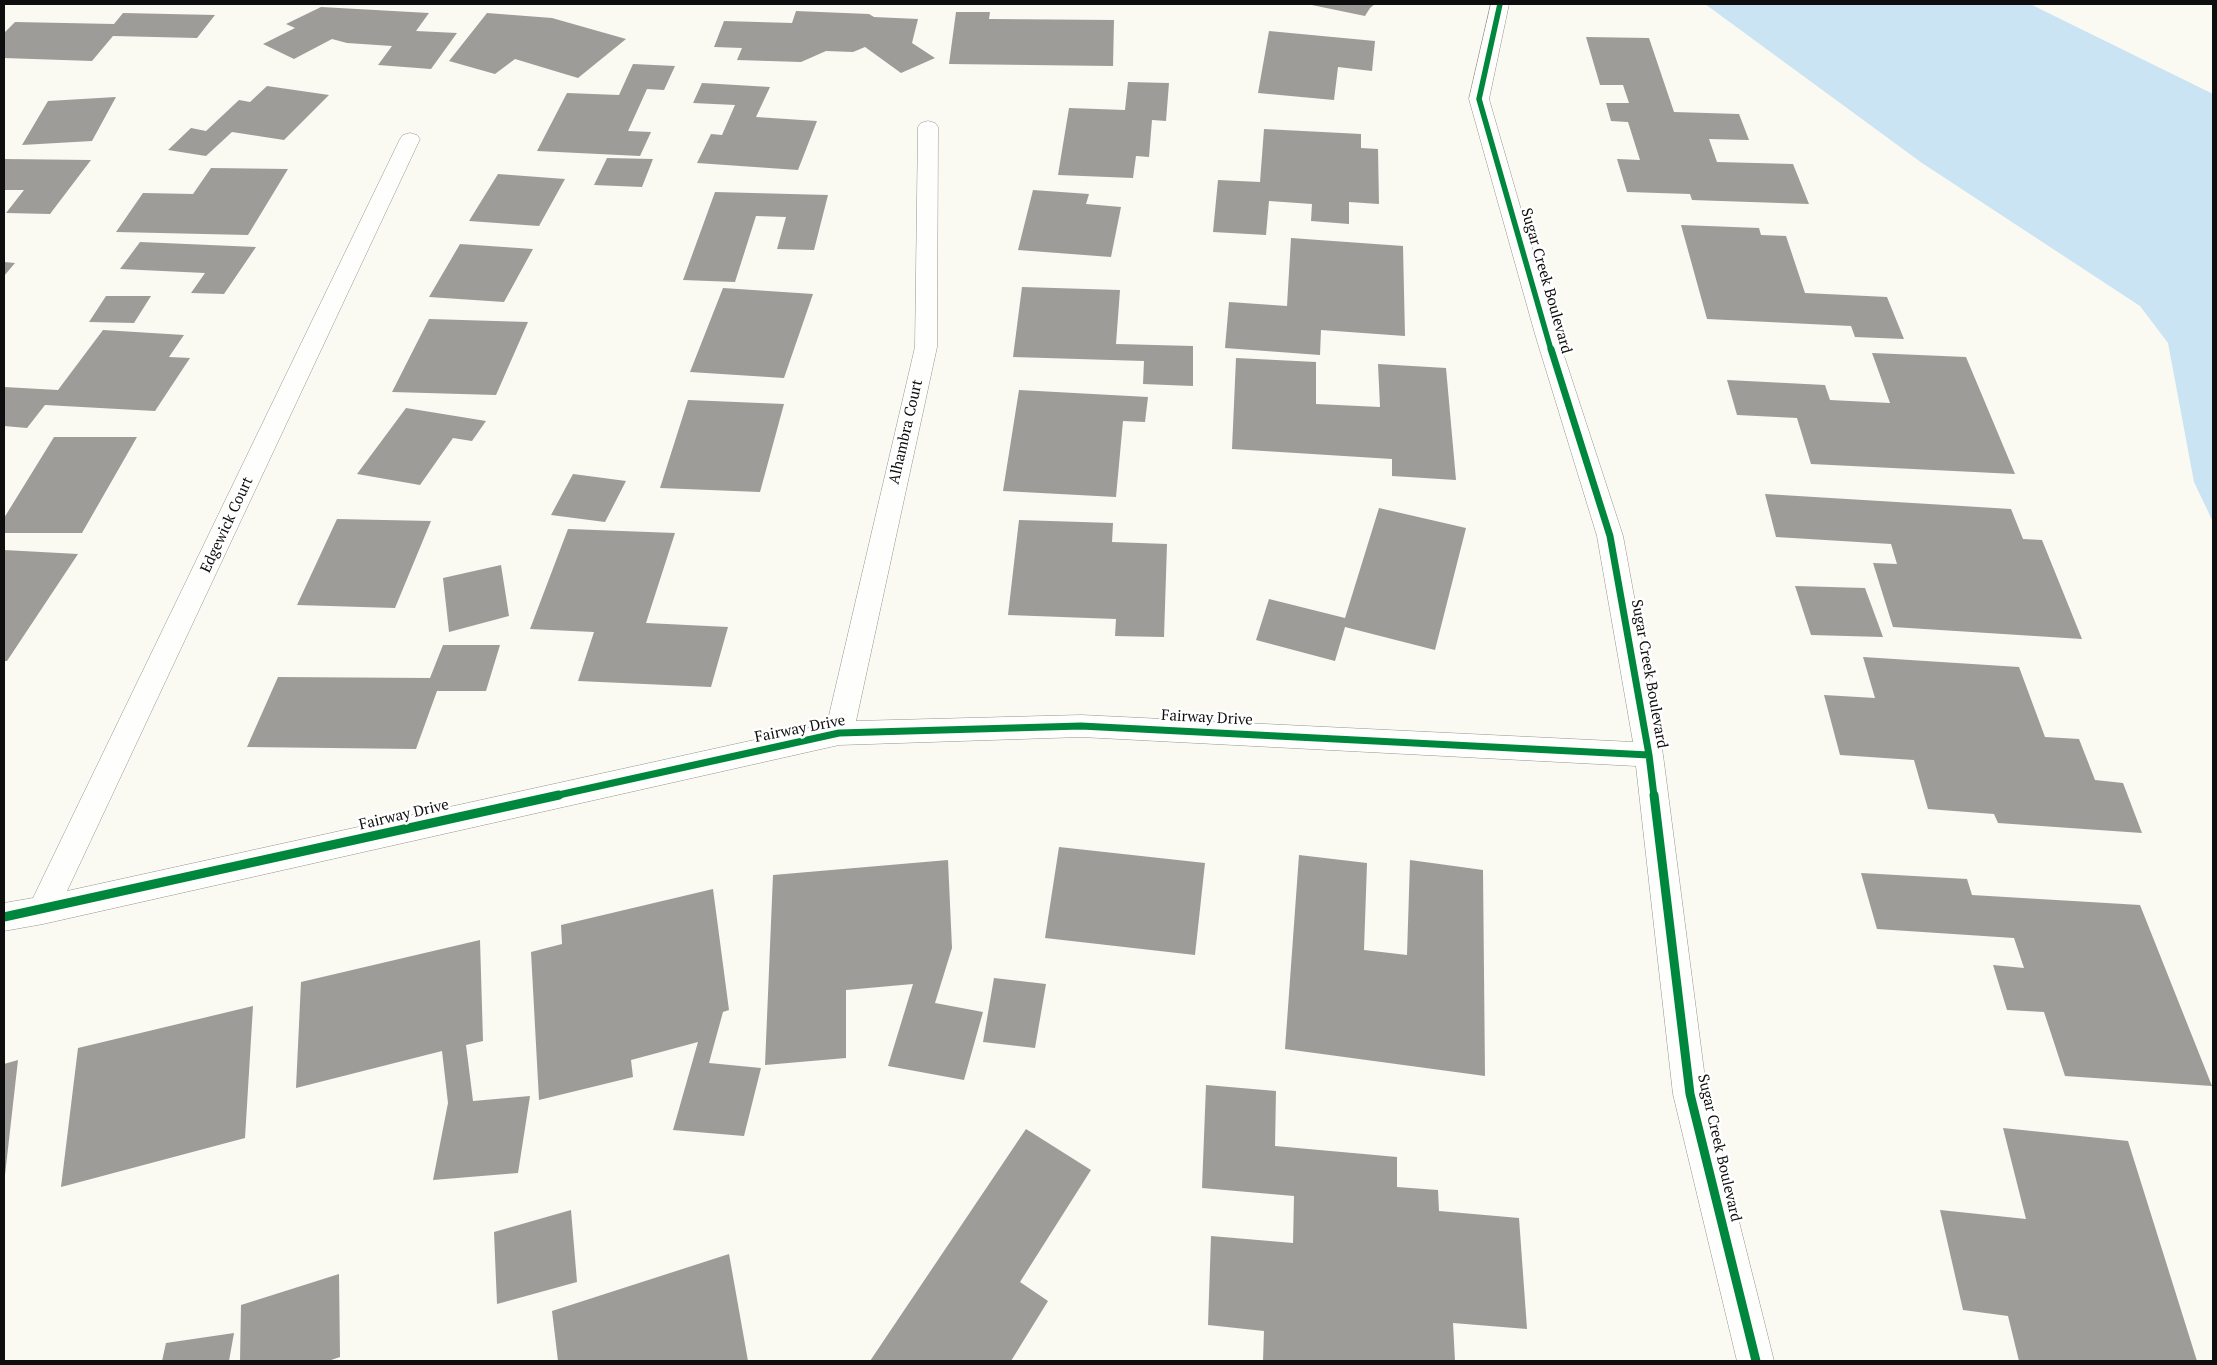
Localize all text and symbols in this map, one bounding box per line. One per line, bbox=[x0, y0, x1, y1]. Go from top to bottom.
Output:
street label: Sugar Creek Boulevard bbox=[1517, 206, 1575, 356]
street label: Alhambra Court bbox=[885, 378, 927, 486]
street label: Edgewick Court bbox=[197, 474, 257, 576]
street label: Sugar Creek Boulevard bbox=[1627, 598, 1671, 750]
street label: Fairway Drive bbox=[1161, 707, 1253, 729]
street label: Fairway Drive bbox=[753, 711, 847, 747]
street label: Fairway Drive bbox=[357, 796, 451, 834]
street label: Sugar Creek Boulevard bbox=[1693, 1073, 1745, 1223]

